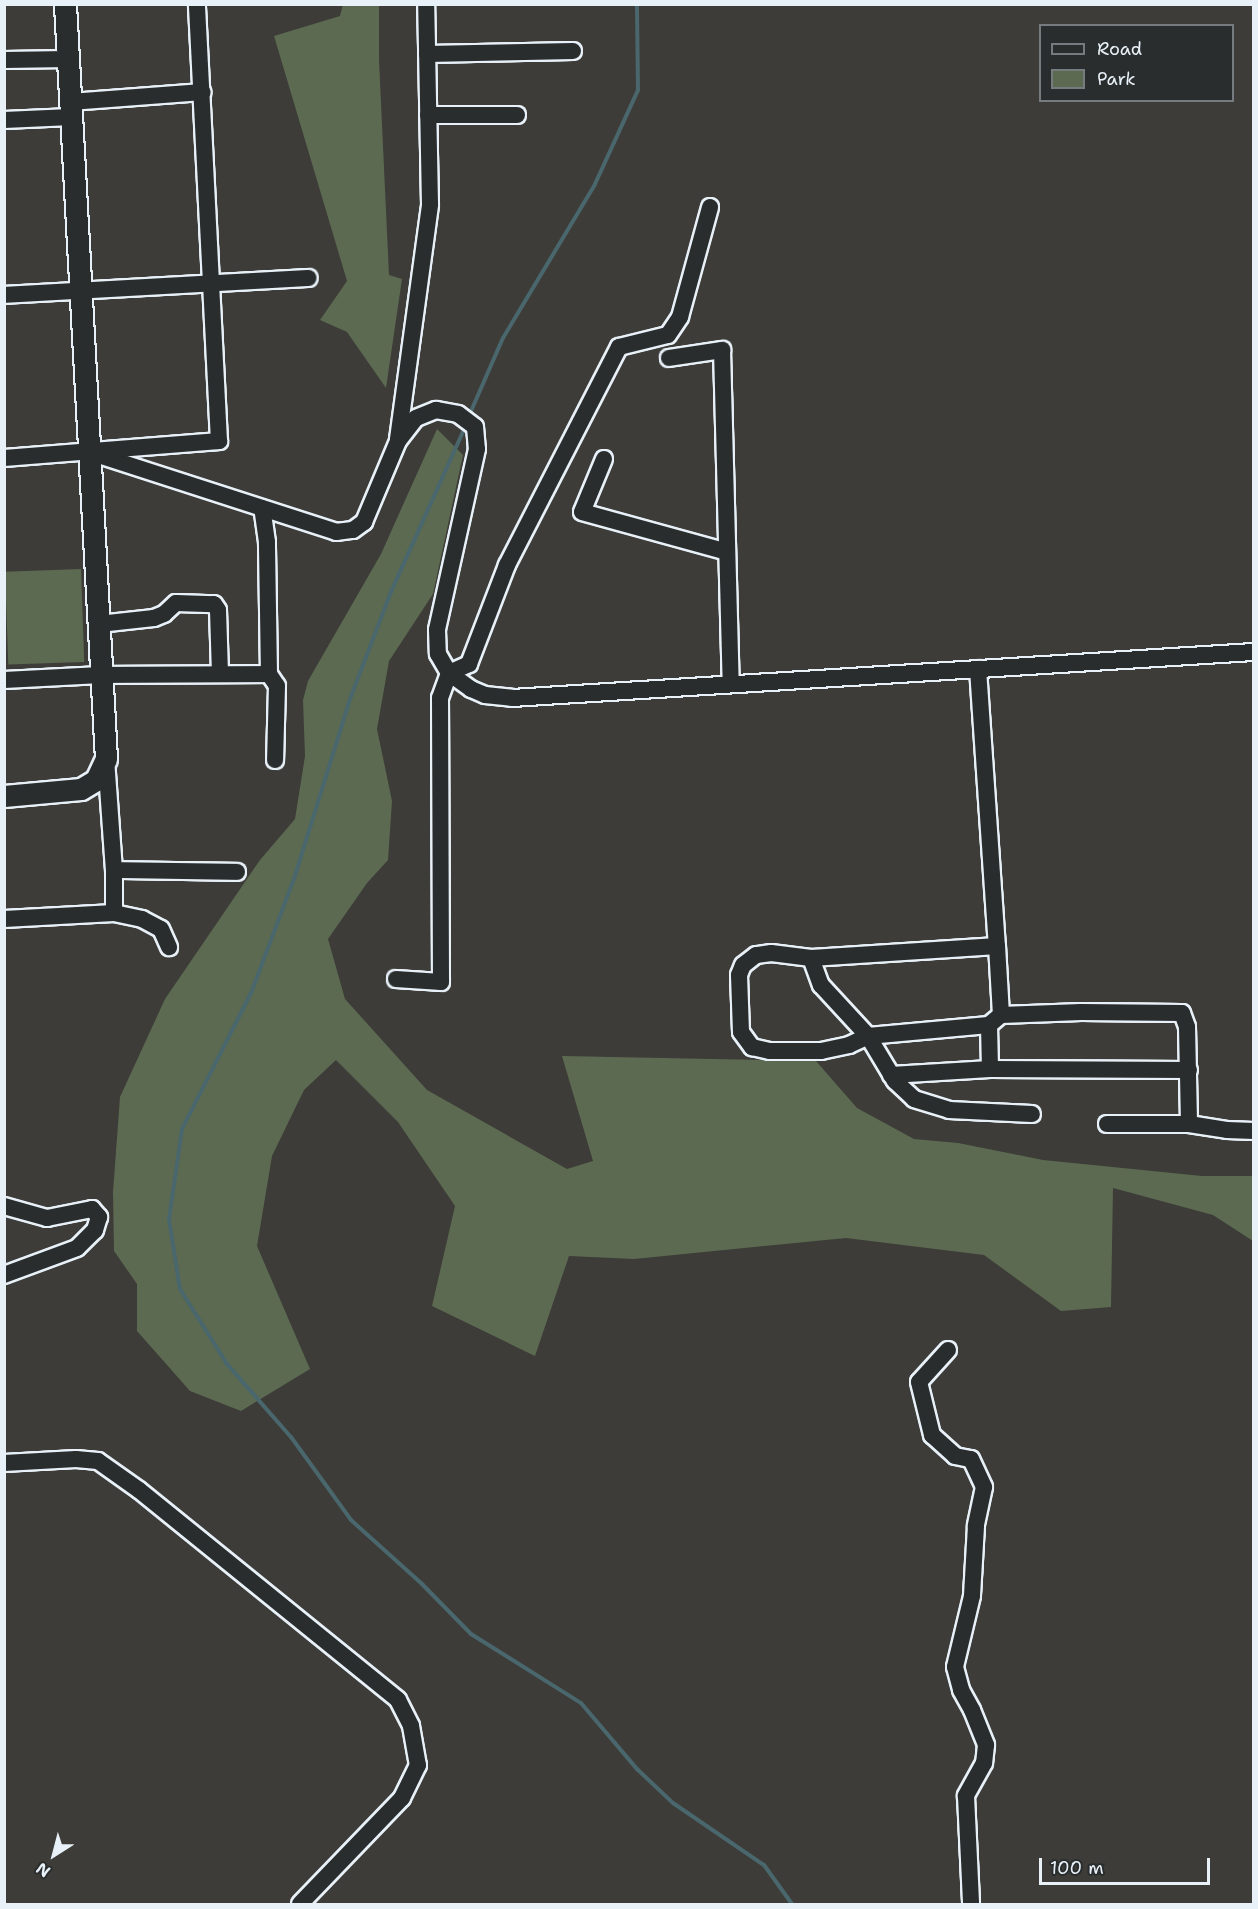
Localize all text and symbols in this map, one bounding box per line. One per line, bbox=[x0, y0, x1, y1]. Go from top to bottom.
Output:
legend bbox=[1039, 24, 1234, 102]
text: Road bbox=[1097, 37, 1142, 61]
text: Park bbox=[1097, 67, 1136, 91]
north arrow bbox=[24, 1825, 84, 1885]
scale bar bbox=[1042, 1846, 1213, 1884]
text: 100 m bbox=[1050, 1856, 1104, 1880]
text: N bbox=[32, 1858, 54, 1882]

